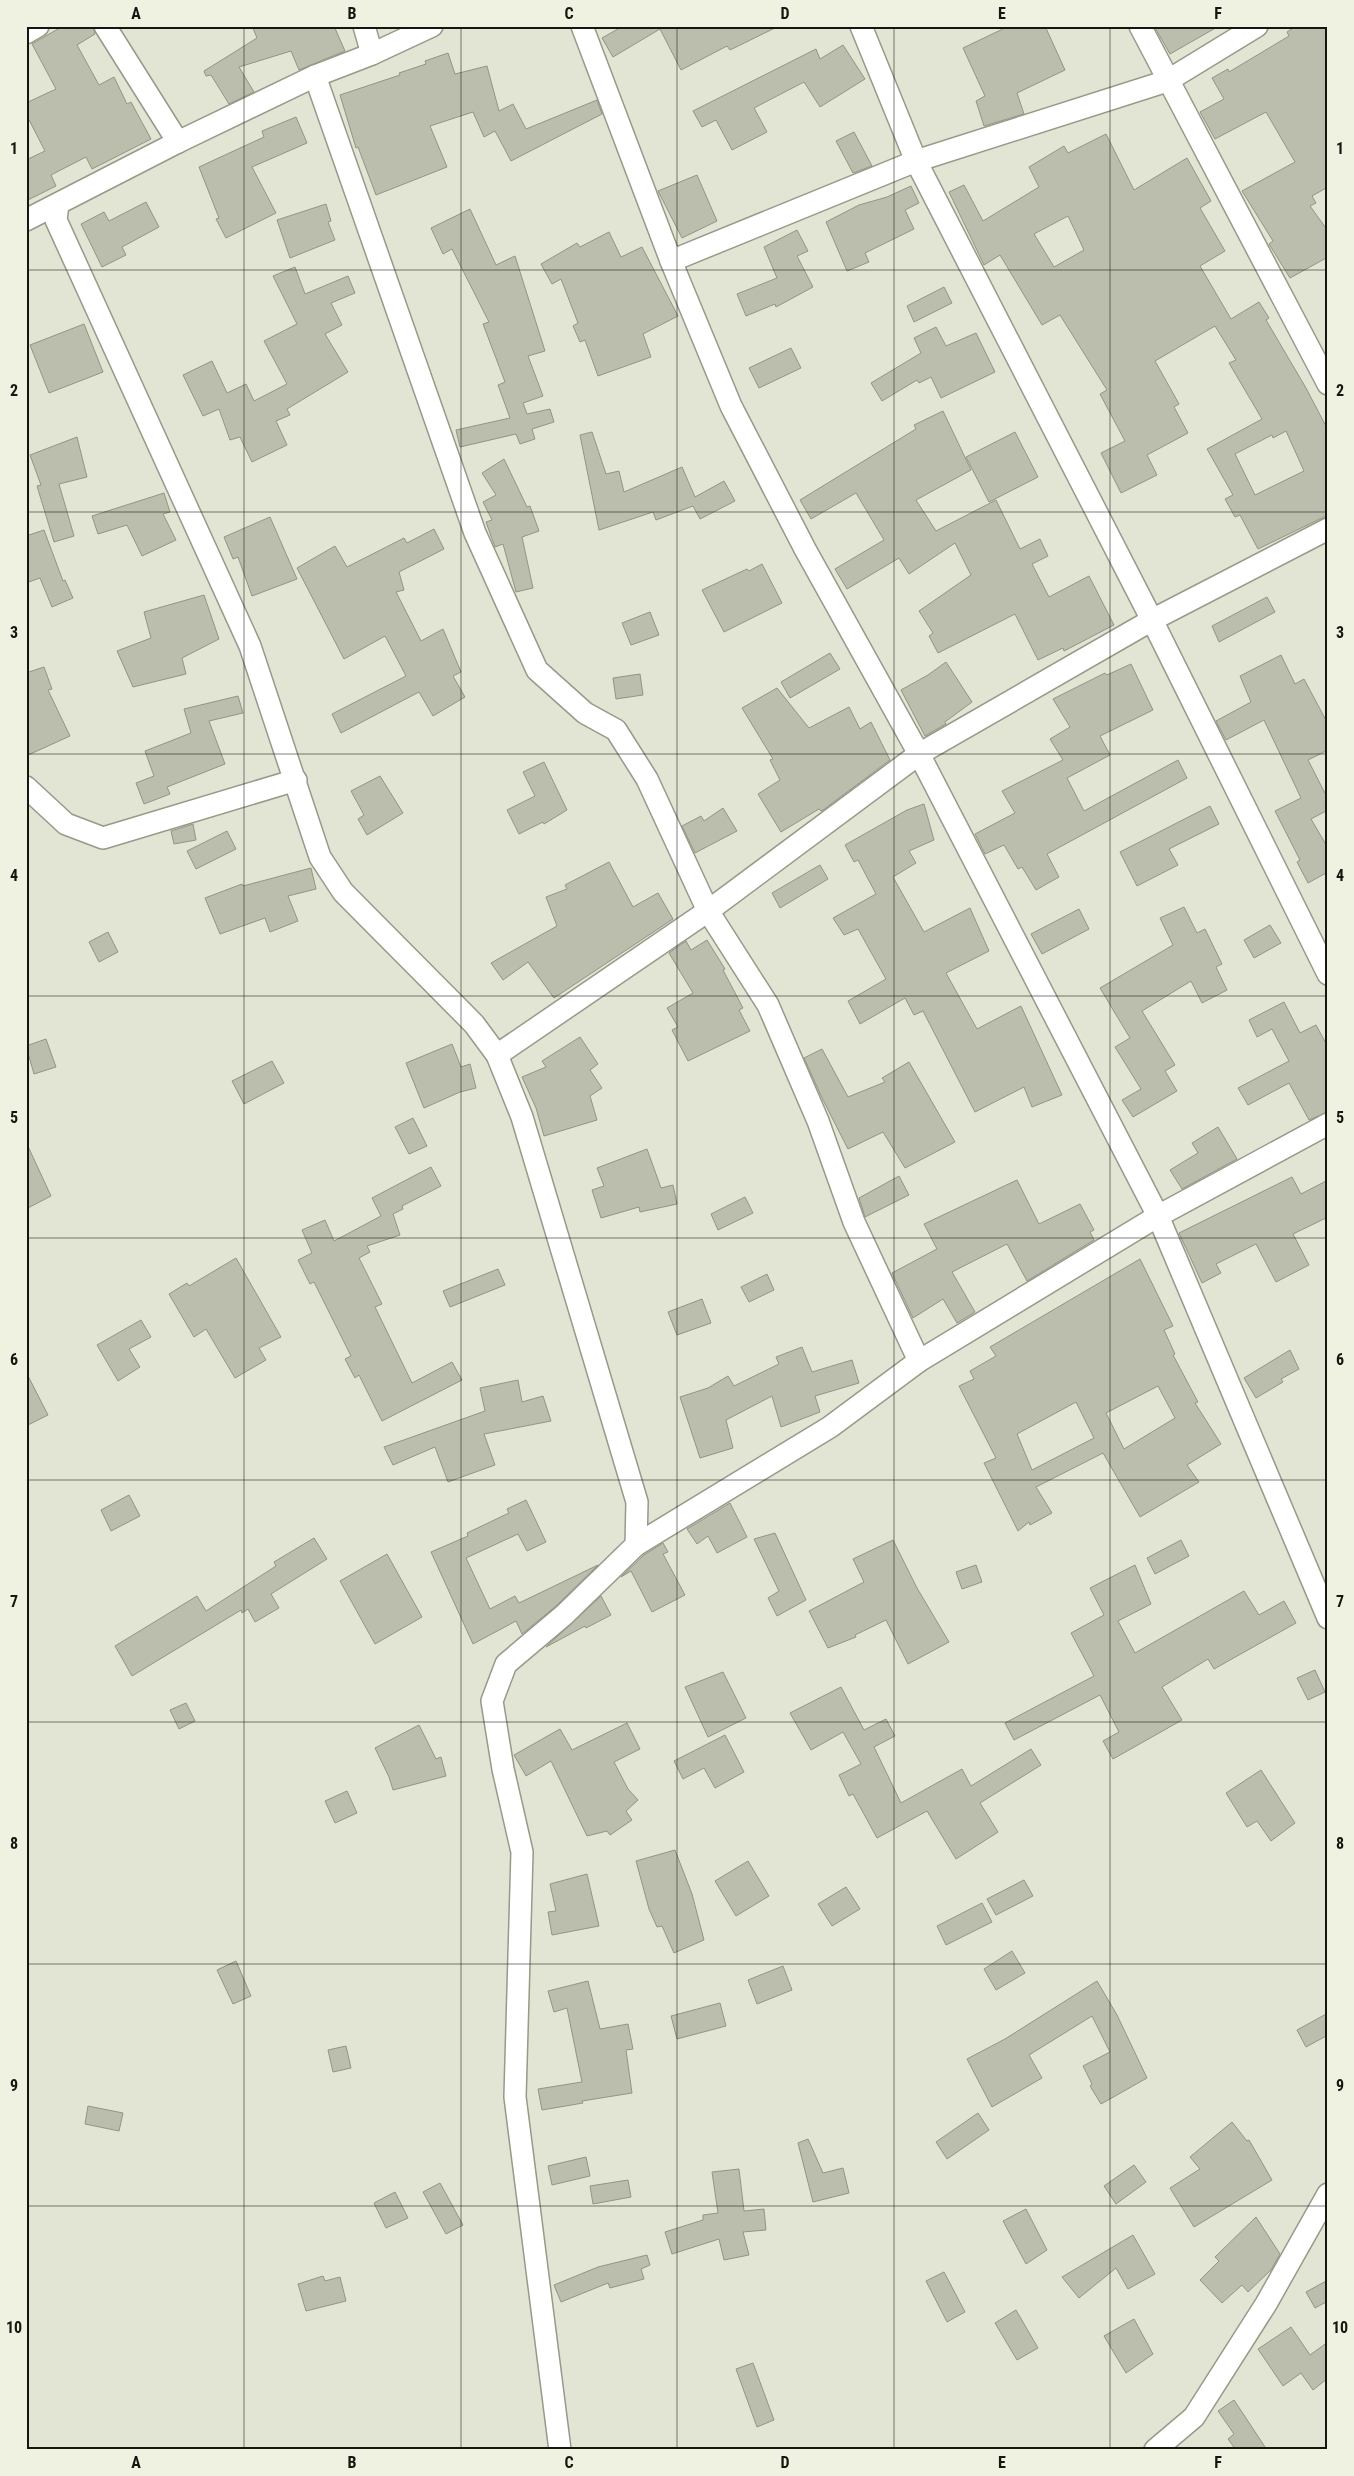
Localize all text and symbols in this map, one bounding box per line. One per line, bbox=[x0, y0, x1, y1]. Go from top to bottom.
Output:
text: A bbox=[131, 4, 141, 23]
text: B bbox=[348, 4, 357, 23]
text: C bbox=[564, 4, 574, 23]
text: D bbox=[780, 4, 790, 23]
text: E bbox=[998, 4, 1006, 23]
text: F bbox=[1214, 4, 1222, 23]
text: 1 bbox=[10, 139, 18, 158]
text: 1 bbox=[1336, 139, 1344, 158]
text: 2 bbox=[10, 381, 18, 400]
text: 2 bbox=[1336, 381, 1344, 400]
text: 3 bbox=[10, 623, 18, 642]
text: 3 bbox=[1336, 623, 1344, 642]
text: 4 bbox=[10, 866, 18, 885]
text: 4 bbox=[1336, 866, 1344, 885]
text: 5 bbox=[10, 1108, 18, 1127]
text: 5 bbox=[1336, 1108, 1344, 1127]
text: 6 bbox=[10, 1350, 18, 1369]
text: 6 bbox=[1336, 1350, 1344, 1369]
text: 7 bbox=[10, 1592, 18, 1611]
text: 7 bbox=[1336, 1592, 1344, 1611]
text: 8 bbox=[10, 1834, 18, 1853]
text: 8 bbox=[1336, 1834, 1344, 1853]
text: 9 bbox=[10, 2076, 18, 2095]
text: 9 bbox=[1336, 2076, 1344, 2095]
text: 10 bbox=[6, 2318, 22, 2337]
text: 10 bbox=[1332, 2318, 1348, 2337]
text: A bbox=[131, 2453, 141, 2472]
text: B bbox=[348, 2453, 357, 2472]
text: C bbox=[564, 2453, 574, 2472]
text: D bbox=[780, 2453, 790, 2472]
text: E bbox=[998, 2453, 1006, 2472]
text: F bbox=[1214, 2453, 1222, 2472]

